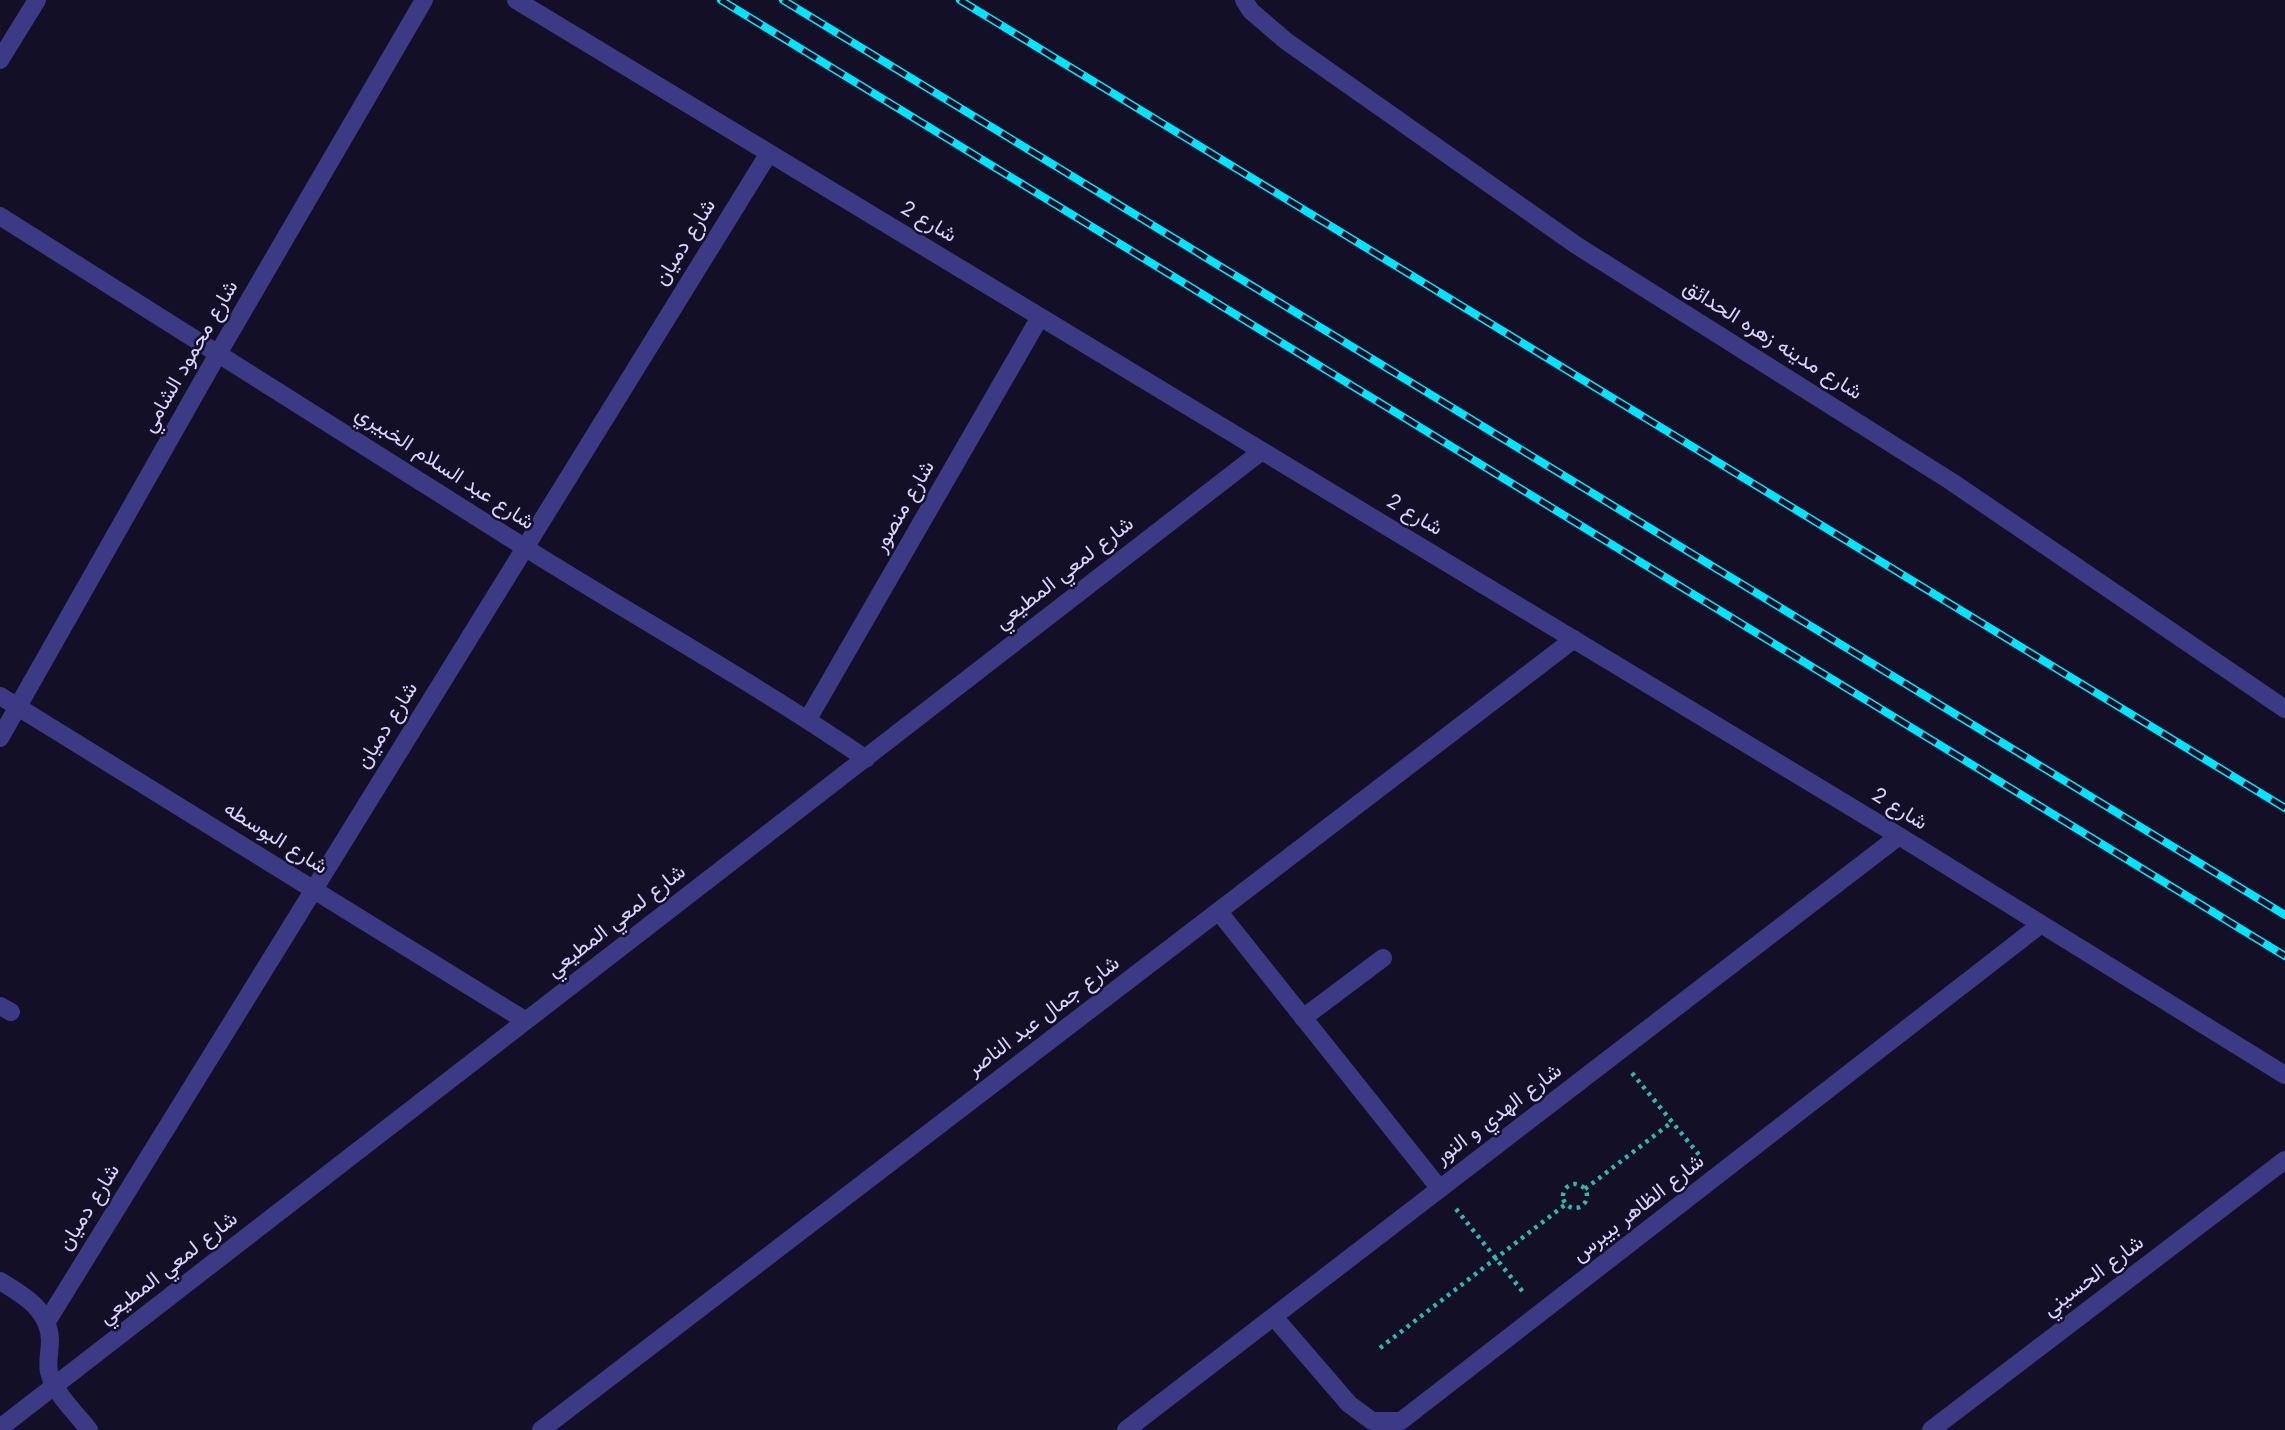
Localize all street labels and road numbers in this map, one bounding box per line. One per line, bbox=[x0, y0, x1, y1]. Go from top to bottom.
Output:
street label: شارع دميان bbox=[650, 195, 722, 291]
street label: شارع 2 bbox=[896, 197, 960, 249]
street label: شارع مدينه زهره الحدائق bbox=[1678, 276, 1866, 406]
street label: شارع محمود الشامي bbox=[137, 277, 245, 437]
street label: شارع عبد السلام الخبيري bbox=[350, 402, 538, 536]
street label: شارع منصور bbox=[869, 457, 941, 557]
street label: شارع 2 bbox=[1382, 490, 1446, 542]
street label: شارع لمعي المطيعي bbox=[991, 512, 1139, 636]
street label: شارع دميان bbox=[352, 678, 424, 774]
street label: شارع 2 bbox=[1867, 783, 1931, 837]
street label: شارع البوسطه bbox=[218, 797, 332, 881]
street label: شارع لمعي المطيعي bbox=[543, 860, 691, 984]
street label: شارع جمال عبد الناصر bbox=[963, 951, 1125, 1083]
street label: شارع الهدي و النور bbox=[1431, 1059, 1567, 1171]
street label: شارع الظاهر بيبرس bbox=[1568, 1150, 1710, 1268]
street label: شارع دميان bbox=[54, 1160, 126, 1256]
street label: شارع لمعي المطيعي bbox=[95, 1207, 243, 1331]
street label: شارع الحسيني bbox=[2039, 1231, 2149, 1323]

